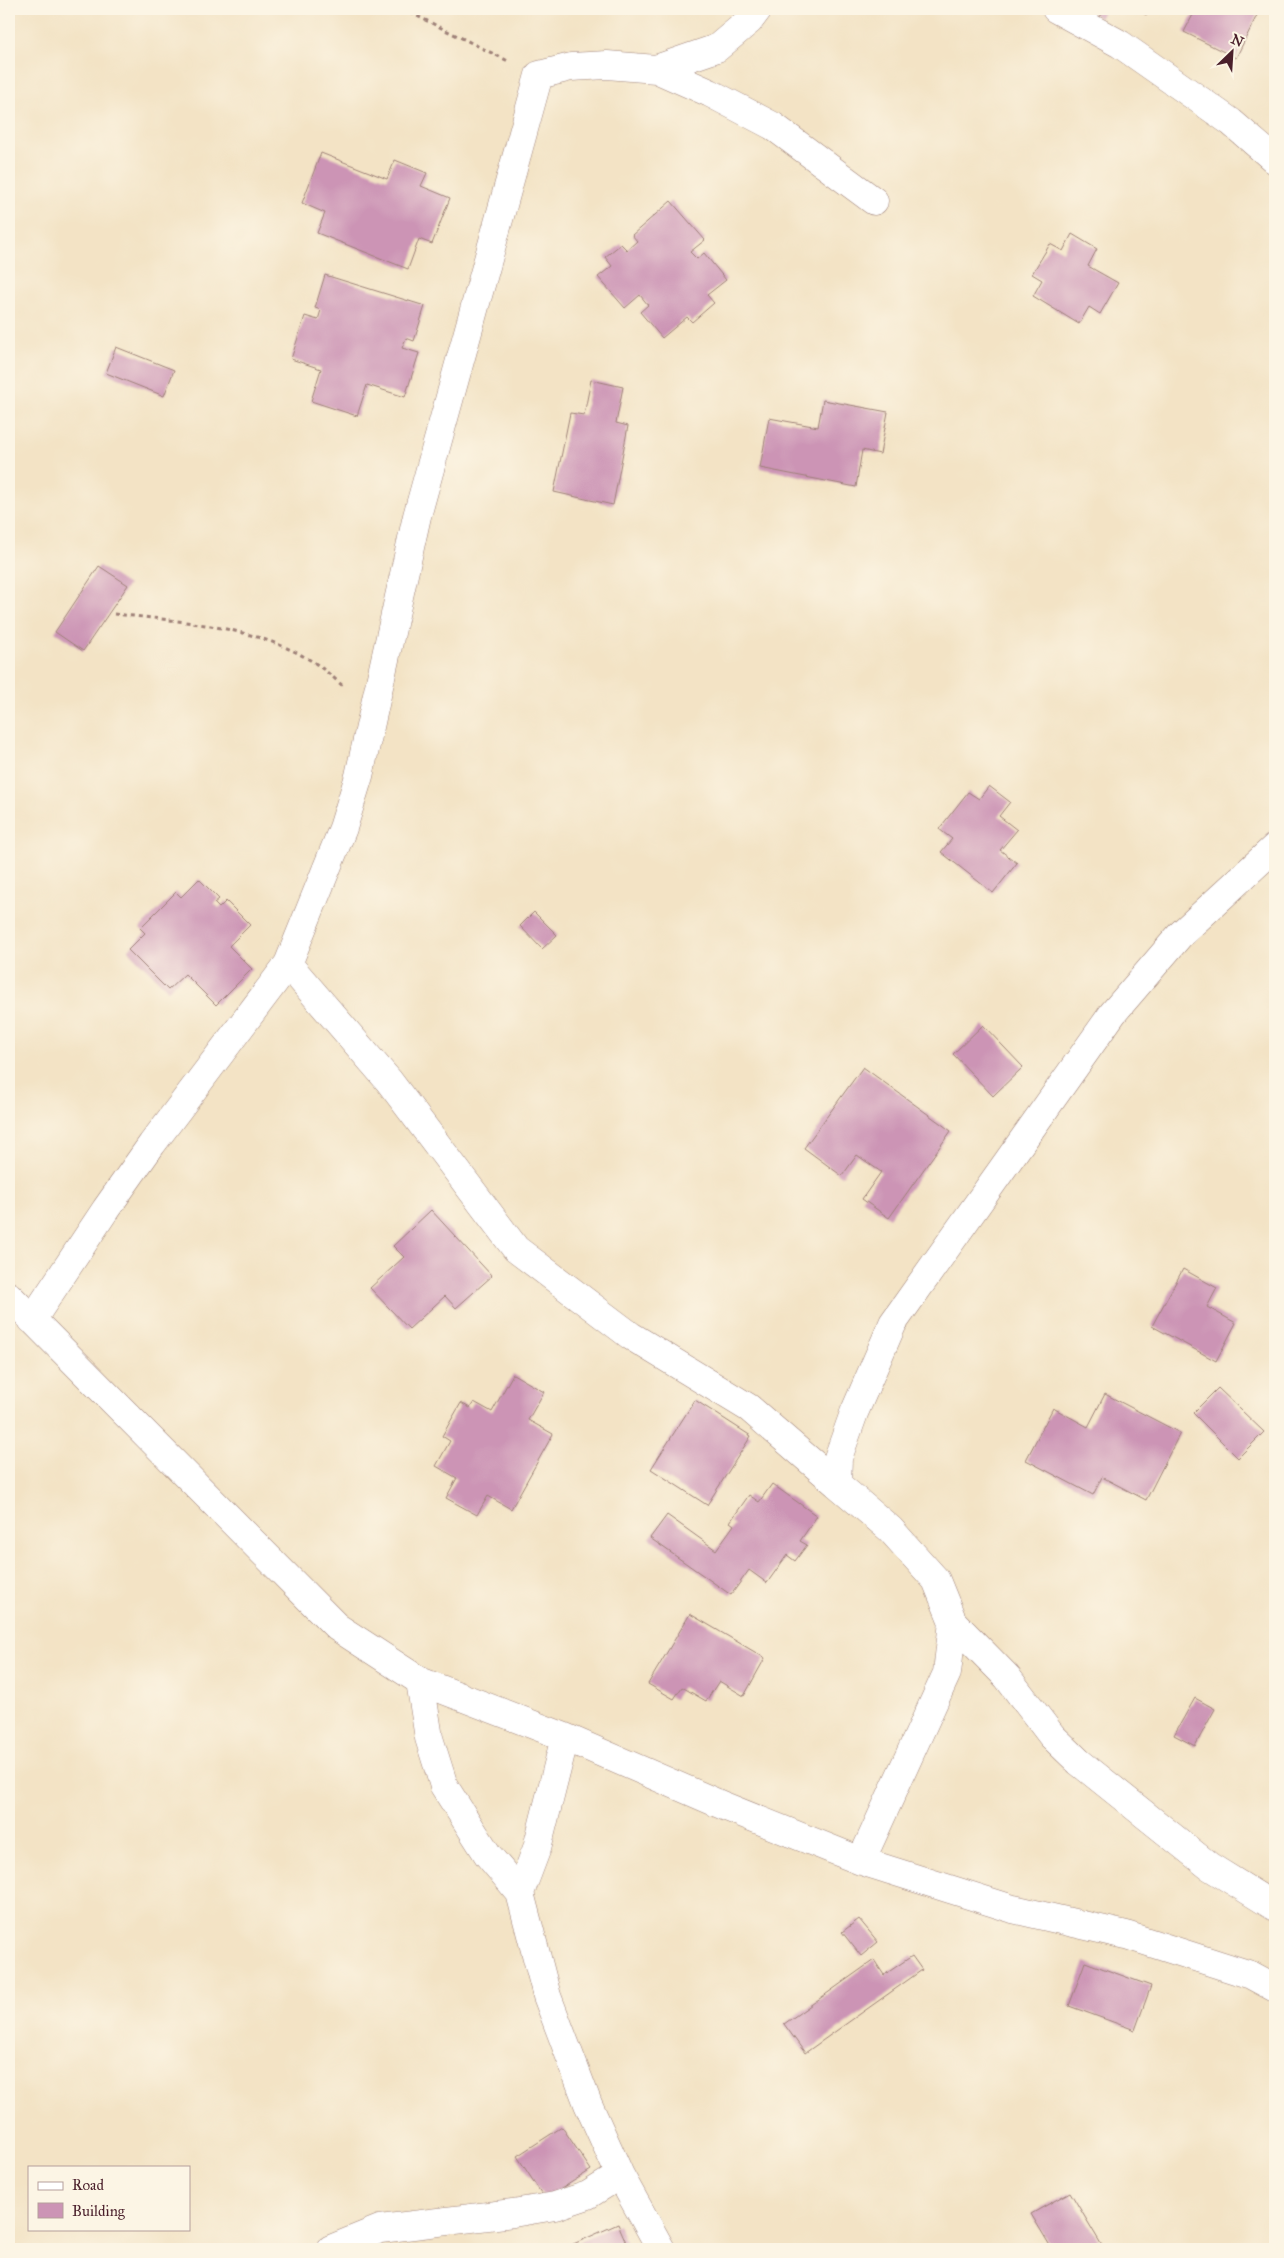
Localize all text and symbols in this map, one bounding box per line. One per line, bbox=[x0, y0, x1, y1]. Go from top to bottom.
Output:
north arrow bbox=[1206, 28, 1256, 78]
text: N bbox=[1228, 30, 1246, 51]
legend bbox=[28, 2166, 190, 2230]
text: Road bbox=[72, 2176, 104, 2194]
text: Building bbox=[72, 2202, 126, 2220]

